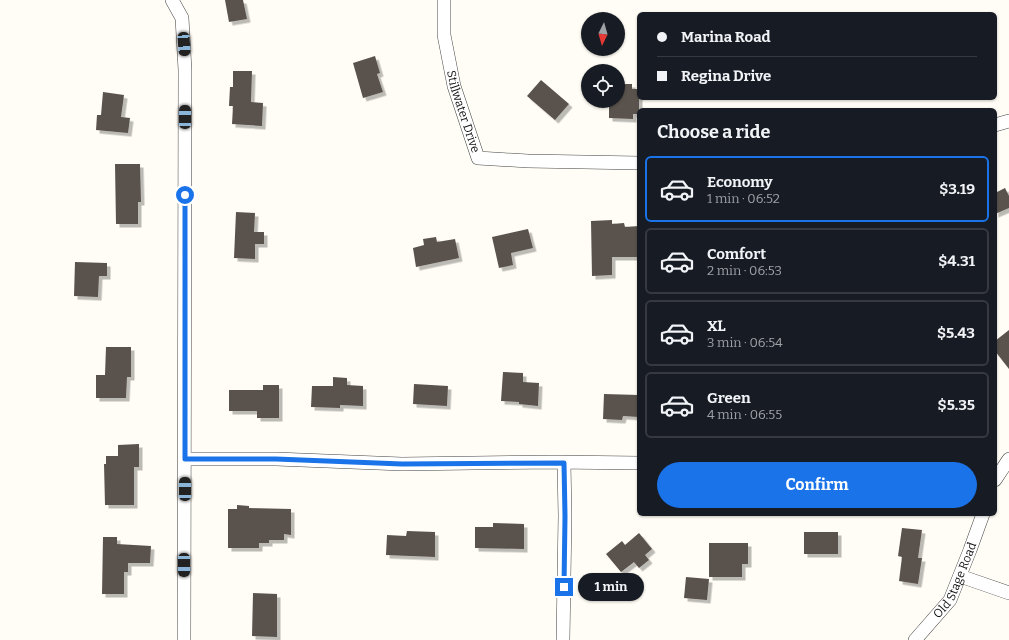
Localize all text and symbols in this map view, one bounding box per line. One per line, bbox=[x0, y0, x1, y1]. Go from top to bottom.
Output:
north arrow bbox=[581, 12, 625, 56]
map controls bbox=[581, 12, 625, 108]
text: Marina Road bbox=[681, 28, 771, 46]
car bbox=[177, 32, 191, 56]
button: locate bbox=[581, 64, 625, 108]
text: Regina Drive bbox=[681, 67, 771, 85]
street label: Stillwater Drive bbox=[444, 69, 483, 155]
car bbox=[179, 105, 191, 129]
text: Choose a ride bbox=[657, 121, 770, 143]
icon: car bbox=[659, 171, 695, 207]
text: Economy bbox=[707, 173, 773, 191]
text: $3.19 bbox=[939, 180, 975, 198]
route start bbox=[176, 186, 194, 204]
text: 1 min · 06:52 bbox=[707, 191, 780, 206]
icon: car bbox=[659, 243, 695, 279]
text: Comfort bbox=[707, 245, 766, 263]
text: $4.31 bbox=[938, 252, 975, 270]
text: 2 min · 06:53 bbox=[707, 263, 782, 278]
icon: car bbox=[659, 315, 695, 351]
text: XL bbox=[707, 317, 726, 335]
text: $5.43 bbox=[937, 324, 975, 342]
text: 3 min · 06:54 bbox=[707, 335, 783, 350]
icon: car bbox=[659, 387, 695, 423]
text: Green bbox=[707, 389, 751, 407]
text: $5.35 bbox=[938, 396, 975, 414]
text: 4 min · 06:55 bbox=[707, 407, 782, 422]
button: Confirm bbox=[657, 462, 977, 508]
car bbox=[179, 477, 191, 501]
street label: Old Stage Road bbox=[930, 540, 979, 621]
car bbox=[178, 553, 190, 577]
callout: 1 min bbox=[578, 573, 644, 601]
route end bbox=[555, 578, 573, 596]
text: 1 min bbox=[595, 579, 627, 594]

